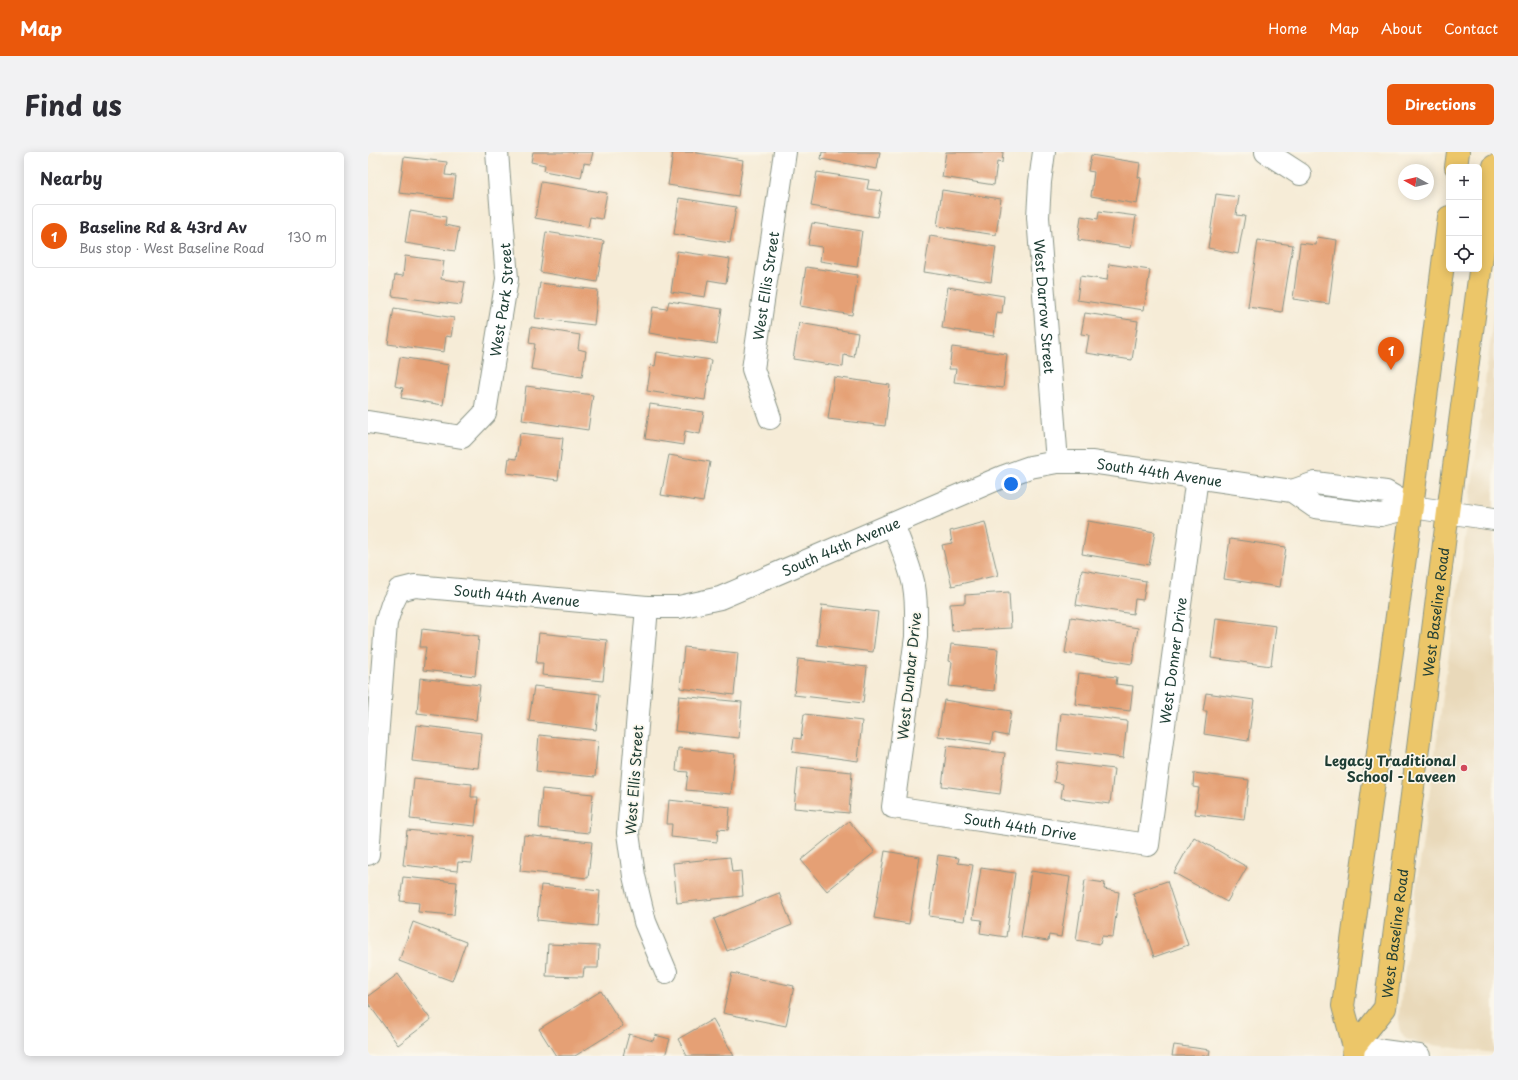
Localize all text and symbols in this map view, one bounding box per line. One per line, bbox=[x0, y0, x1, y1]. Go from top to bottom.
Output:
text: Map bbox=[20, 14, 62, 42]
text: Home bbox=[1268, 18, 1307, 39]
text: Map bbox=[1329, 18, 1359, 39]
text: About bbox=[1381, 18, 1422, 39]
text: Contact bbox=[1444, 18, 1498, 39]
text: Find us bbox=[24, 83, 122, 126]
button: Directions bbox=[1387, 84, 1494, 125]
north arrow bbox=[1398, 164, 1434, 200]
map controls bbox=[1446, 164, 1482, 272]
button: + bbox=[1446, 164, 1482, 200]
text: Nearby bbox=[40, 165, 102, 191]
button: − bbox=[1446, 200, 1482, 236]
text: Baseline Rd & 43rd Av bbox=[79, 215, 247, 238]
text: 1 bbox=[51, 227, 57, 246]
text: 130 m bbox=[288, 227, 327, 246]
street label: West Ellis Street bbox=[747, 230, 784, 342]
button: locate bbox=[1446, 236, 1482, 272]
text: Bus stop · West Baseline Road bbox=[79, 238, 264, 257]
street label: West Darrow Street bbox=[1029, 238, 1061, 375]
street label: West Park Street bbox=[484, 242, 518, 358]
pin: 1 bbox=[1378, 337, 1404, 370]
street label: South 44th Avenue bbox=[1095, 452, 1224, 491]
your location bbox=[1001, 474, 1021, 494]
street label: South 44th Avenue bbox=[778, 511, 903, 581]
street label: West Baseline Road bbox=[1417, 546, 1454, 678]
street label: South 44th Avenue bbox=[453, 579, 581, 611]
street label: West Donner Drive bbox=[1154, 596, 1191, 725]
street label: West Dunbar Drive bbox=[892, 611, 926, 741]
street label: West Ellis Street bbox=[620, 724, 648, 835]
place label: Legacy Traditional School - Laveen bbox=[1324, 750, 1456, 787]
marker: Legacy Traditional School - Laveen bbox=[1459, 763, 1469, 773]
street label: South 44th Drive bbox=[962, 807, 1079, 845]
street label: West Baseline Road bbox=[1376, 867, 1413, 999]

